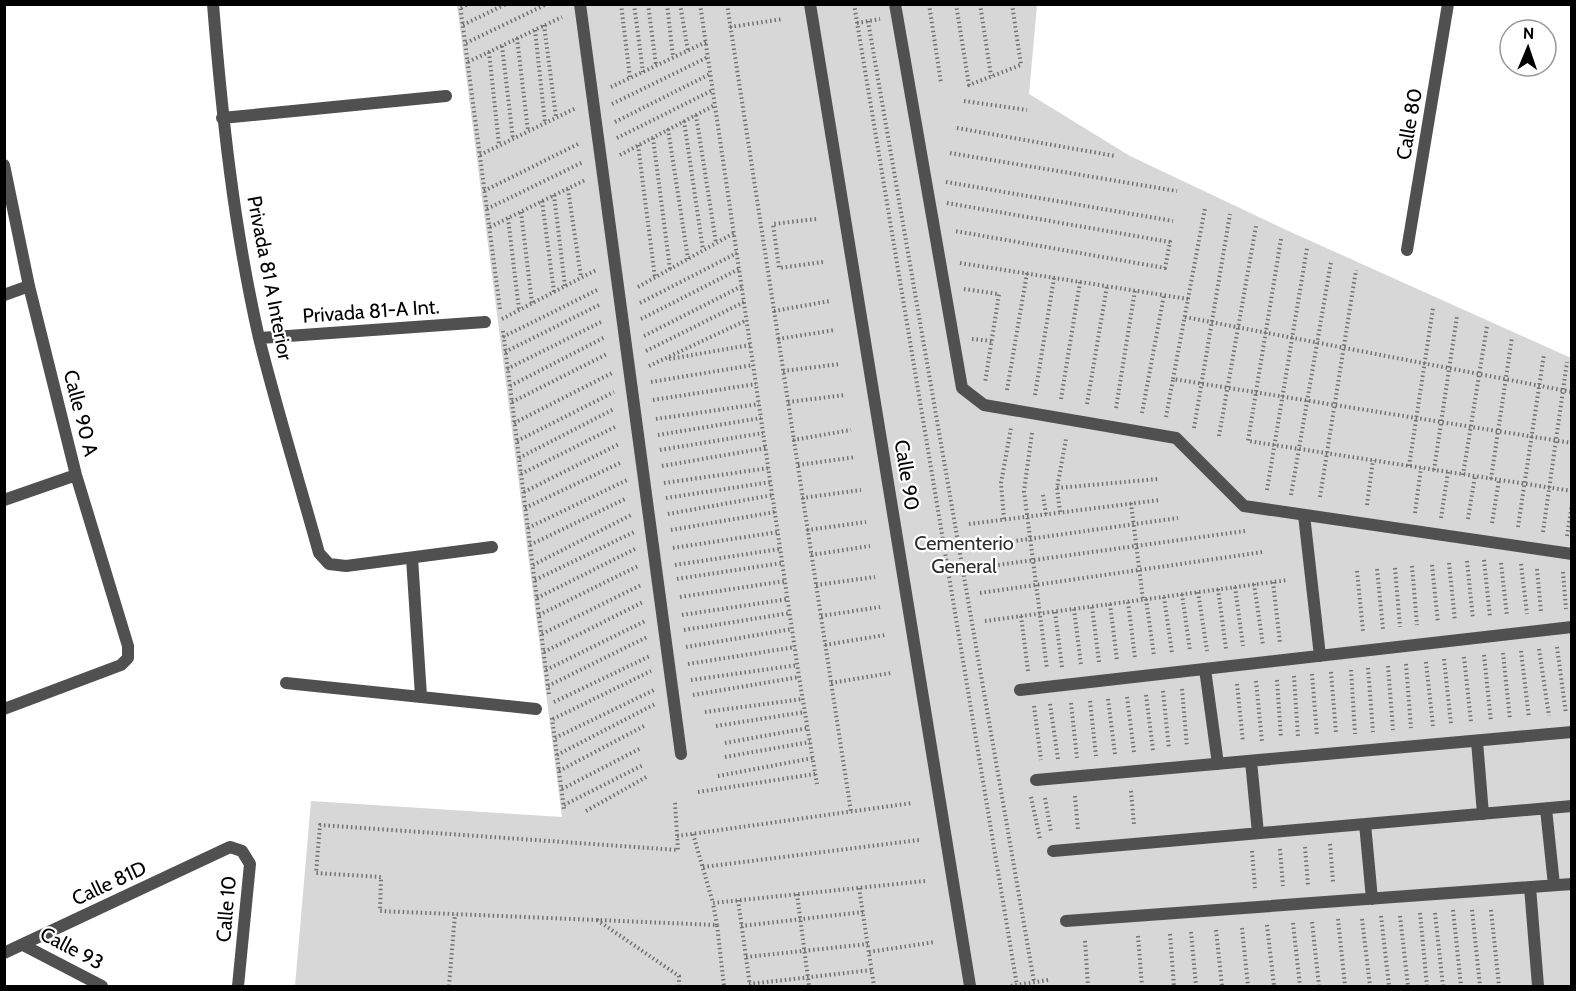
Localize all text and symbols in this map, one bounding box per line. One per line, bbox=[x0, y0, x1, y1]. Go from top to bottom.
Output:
north arrow bbox=[1498, 18, 1558, 78]
text: N bbox=[1523, 24, 1534, 43]
street label: Calle 80 bbox=[1391, 86, 1427, 162]
street label: Privada 81 A Interior bbox=[242, 194, 298, 363]
street label: Privada 81-A Int. bbox=[302, 294, 440, 328]
street label: Calle 90 A bbox=[59, 367, 103, 459]
street label: Calle 90 bbox=[890, 438, 924, 512]
park label: Cementerio General bbox=[914, 531, 1014, 578]
street label: Calle 81D bbox=[68, 855, 150, 911]
street label: Calle 10 bbox=[211, 875, 241, 943]
street label: Calle 93 bbox=[36, 921, 108, 975]

